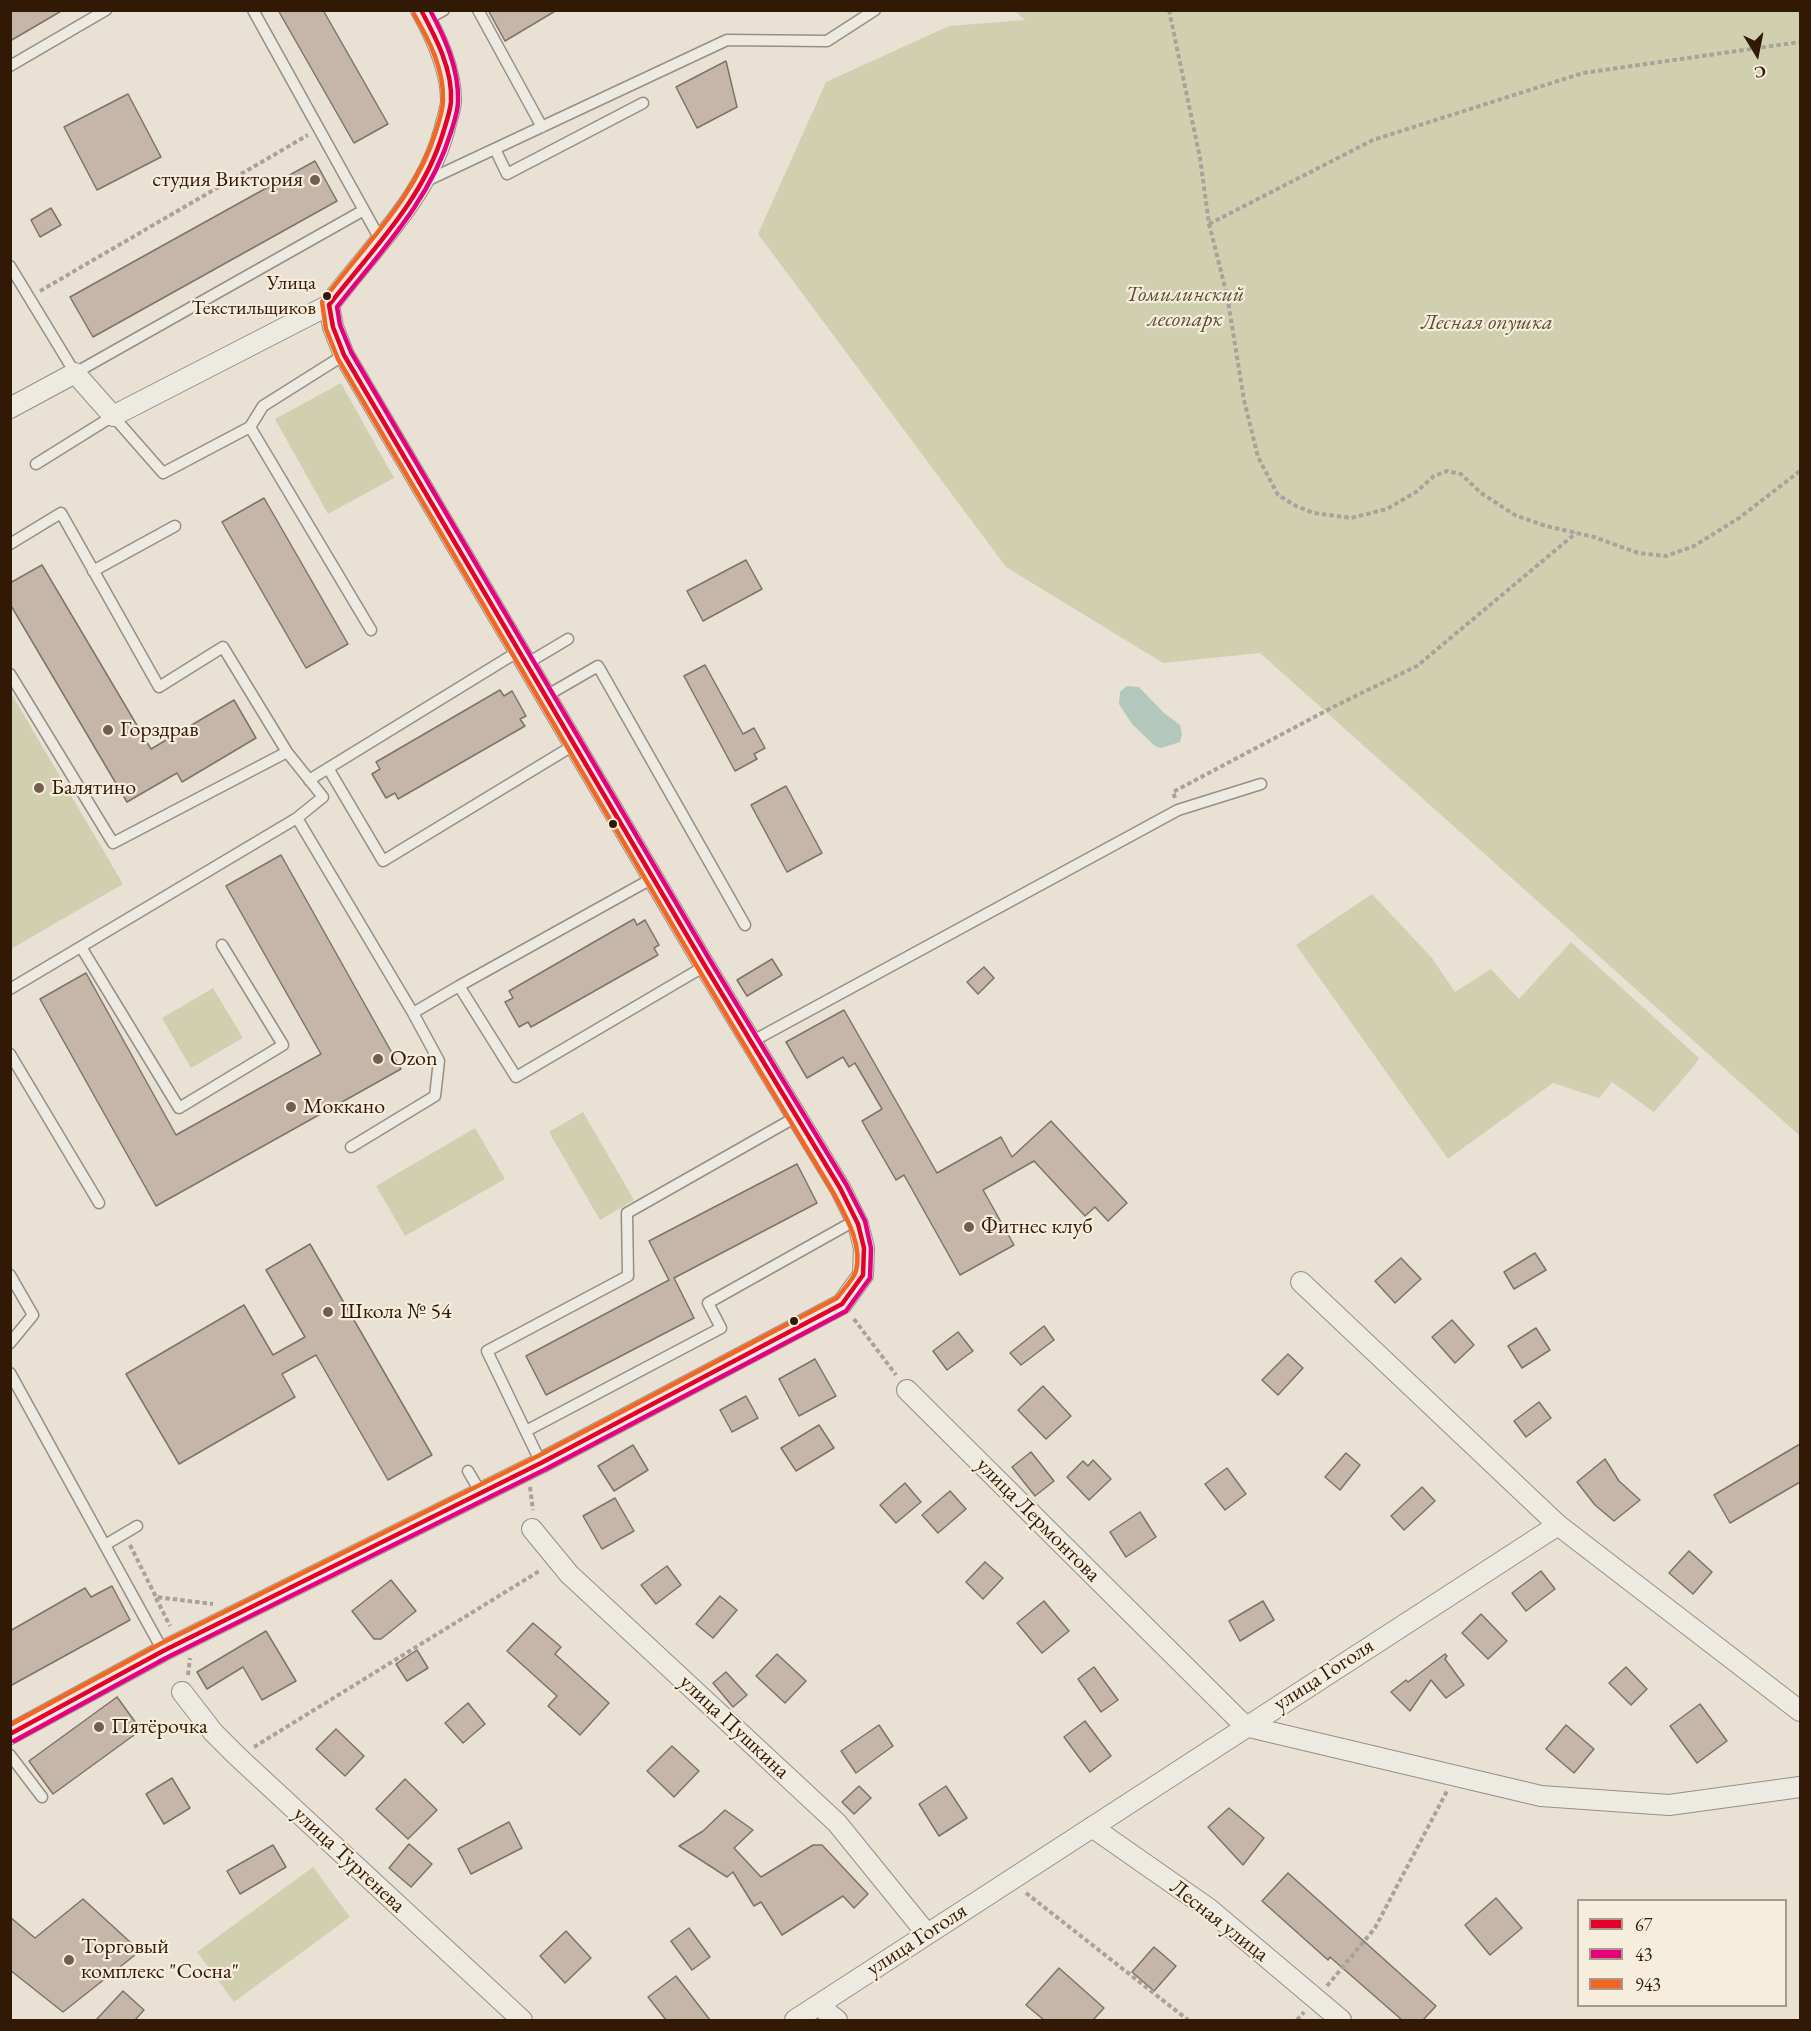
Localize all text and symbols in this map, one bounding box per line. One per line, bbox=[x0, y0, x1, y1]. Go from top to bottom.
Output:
north arrow bbox=[1727, 24, 1787, 84]
text: С bbox=[1753, 61, 1768, 84]
place label: студия Виктория bbox=[152, 167, 303, 193]
marker: студия Виктория bbox=[308, 173, 322, 187]
place label: Улица Текстильщиков bbox=[192, 272, 316, 319]
park label: Томилинский лесопарк bbox=[1126, 282, 1244, 334]
marker: Улица Текстильщиков bbox=[321, 290, 333, 302]
park label: Лесная опушка bbox=[1421, 310, 1553, 336]
place label: Горздрав bbox=[120, 717, 199, 743]
marker: Горздрав bbox=[101, 723, 115, 737]
place label: Балятино bbox=[51, 775, 136, 801]
marker: Балятино bbox=[32, 781, 46, 795]
unlabelled marker bbox=[607, 818, 619, 830]
place label: Ozon bbox=[390, 1046, 438, 1072]
marker: Ozon bbox=[371, 1052, 385, 1066]
place label: Моккано bbox=[303, 1094, 385, 1120]
marker: Моккано bbox=[284, 1100, 298, 1114]
place label: Фитнес клуб bbox=[981, 1214, 1093, 1240]
marker: Фитнес клуб bbox=[962, 1220, 976, 1234]
place label: Школа № 54 bbox=[340, 1299, 452, 1325]
marker: Школа № 54 bbox=[321, 1305, 335, 1319]
unlabelled marker bbox=[788, 1315, 800, 1327]
street label: улица Лермонтова bbox=[970, 1452, 1106, 1588]
street label: улица Гоголя bbox=[1269, 1633, 1379, 1717]
street label: улица Пушкина bbox=[673, 1669, 795, 1785]
place label: Пятёрочка bbox=[111, 1714, 208, 1740]
marker: Пятёрочка bbox=[92, 1720, 106, 1734]
street label: улица Тургенева bbox=[287, 1801, 411, 1919]
street label: Лесная улица bbox=[1164, 1874, 1274, 1968]
street label: улица Гоголя bbox=[862, 1898, 972, 1982]
legend bbox=[1577, 1899, 1787, 2007]
text: 67 bbox=[1635, 1913, 1652, 1936]
place label: Торговый комплекс "Сосна" bbox=[81, 1934, 239, 1986]
text: 43 bbox=[1635, 1943, 1652, 1966]
marker: Торговый комплекс "Сосна" bbox=[62, 1953, 76, 1967]
text: 943 bbox=[1635, 1973, 1661, 1996]

